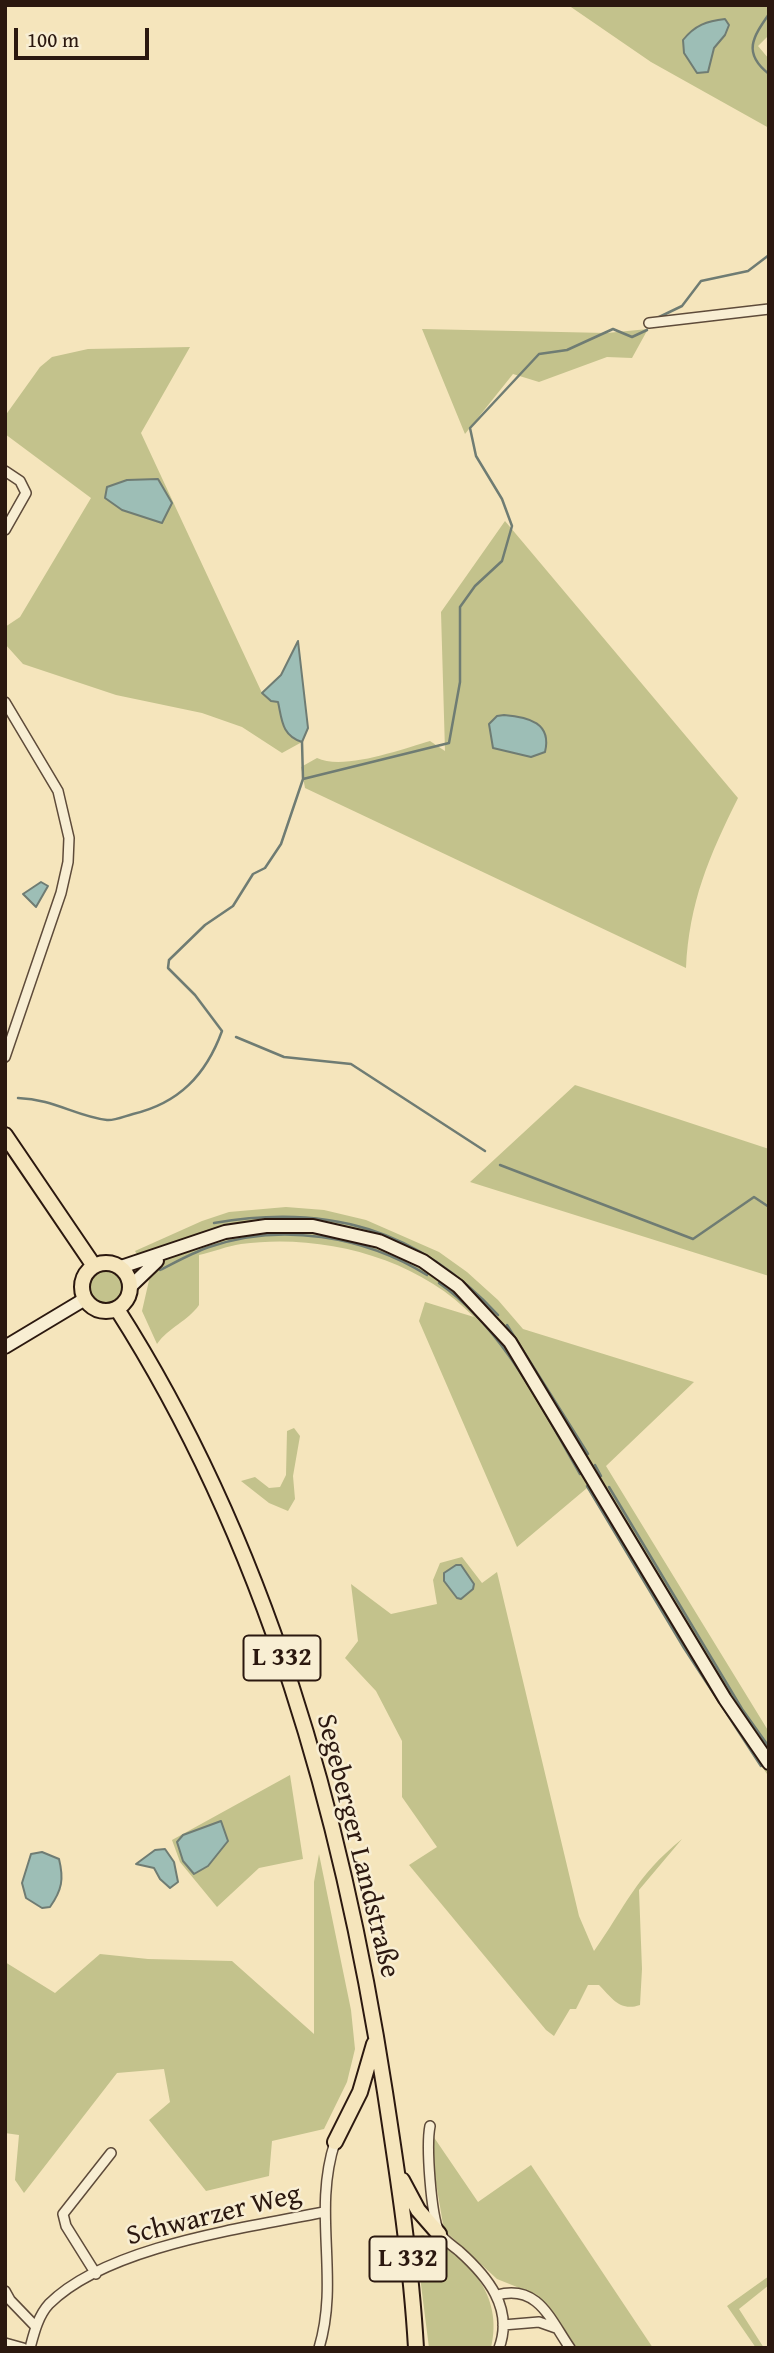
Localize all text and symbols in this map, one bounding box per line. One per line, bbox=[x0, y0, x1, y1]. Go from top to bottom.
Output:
scale bar bbox=[18, 14, 152, 58]
text: 100 m bbox=[27, 24, 79, 55]
road number: L 332 bbox=[244, 1636, 320, 1680]
street label: Segeberger Landstraße bbox=[308, 1711, 406, 1981]
street label: Schwarzer Weg bbox=[123, 2178, 305, 2254]
road number: L 332 bbox=[370, 2236, 446, 2282]

